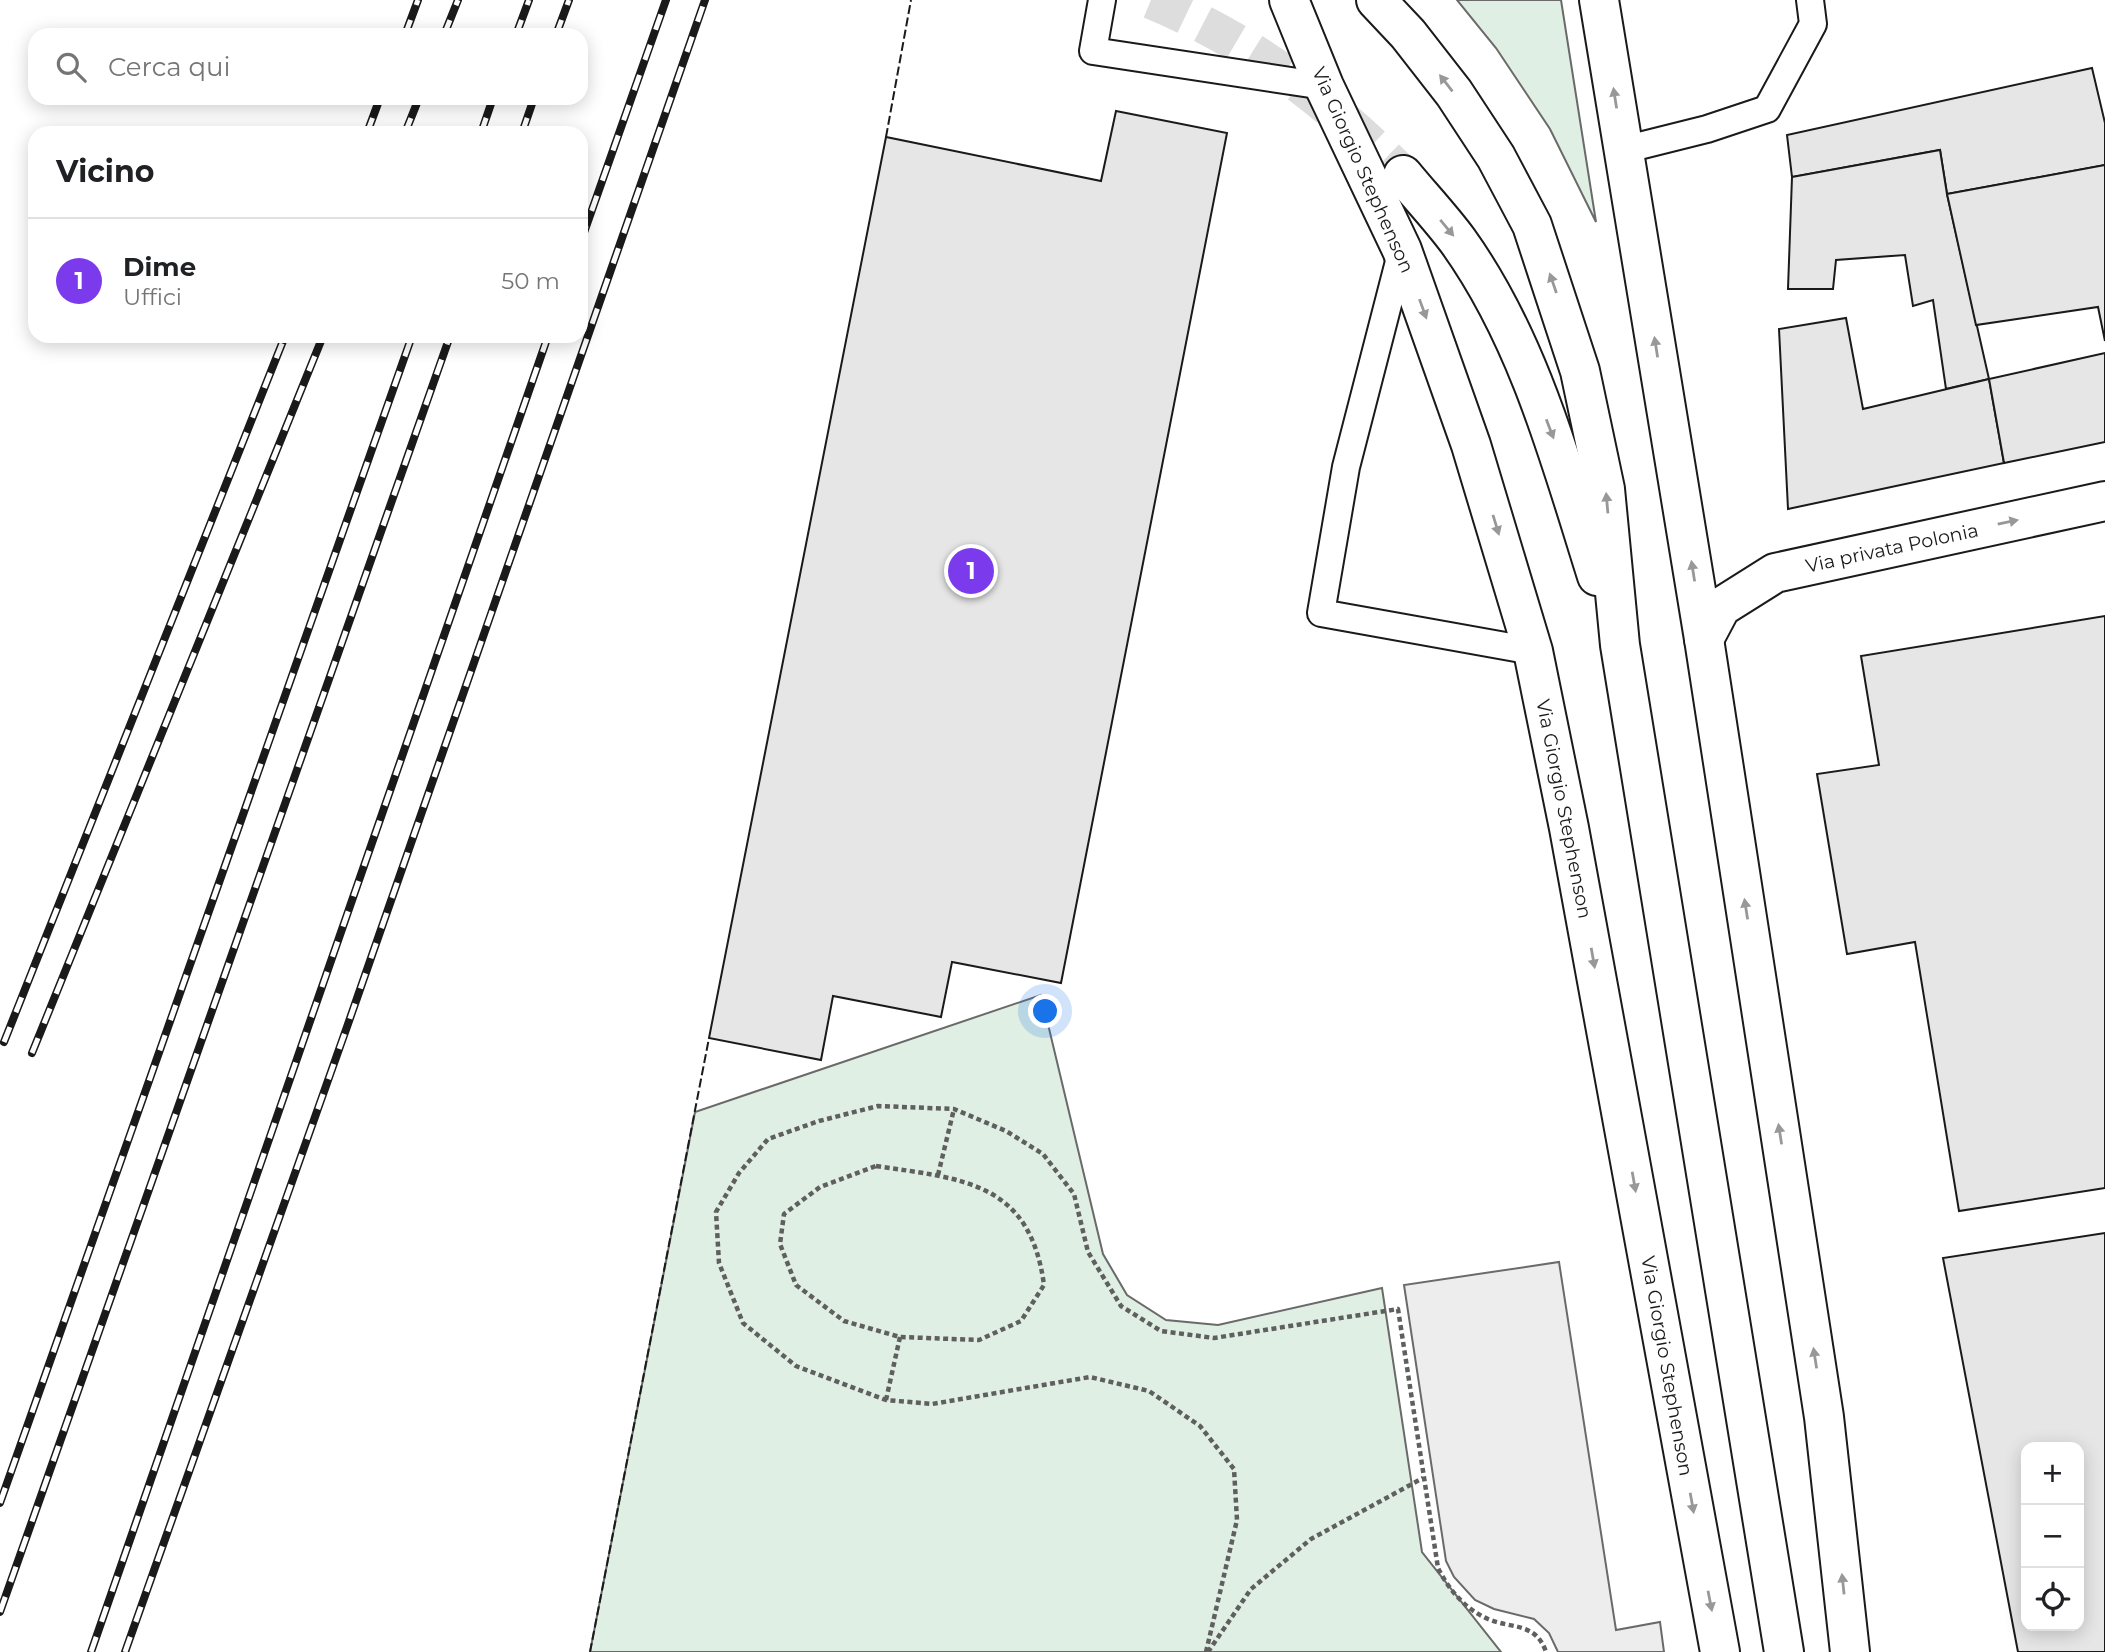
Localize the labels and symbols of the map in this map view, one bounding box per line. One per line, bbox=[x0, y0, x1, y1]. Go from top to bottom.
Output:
street label: Via Giorgio Stephenson bbox=[1307, 63, 1419, 277]
one-way arrow bbox=[1439, 75, 1454, 93]
one-way arrow bbox=[1609, 87, 1620, 109]
one-way arrow bbox=[1439, 218, 1454, 236]
one-way arrow bbox=[1547, 272, 1558, 293]
one-way arrow bbox=[1418, 299, 1429, 320]
one-way arrow bbox=[1650, 336, 1661, 358]
one-way arrow bbox=[1544, 419, 1555, 440]
one-way arrow bbox=[1601, 492, 1612, 514]
one-way arrow bbox=[1491, 515, 1501, 536]
one-way arrow bbox=[1997, 517, 2019, 528]
street label: Via privata Polonia bbox=[1804, 518, 1980, 578]
pin: 1 bbox=[948, 545, 994, 597]
one-way arrow bbox=[1687, 560, 1698, 582]
street label: Via Giorgio Stephenson bbox=[1531, 697, 1597, 921]
one-way arrow bbox=[1740, 898, 1751, 920]
one-way arrow bbox=[1588, 947, 1599, 969]
your location bbox=[1028, 994, 1062, 1028]
one-way arrow bbox=[1774, 1122, 1785, 1144]
one-way arrow bbox=[1628, 1171, 1639, 1193]
street label: Via Giorgio Stephenson bbox=[1636, 1254, 1698, 1478]
one-way arrow bbox=[1809, 1347, 1820, 1369]
one-way arrow bbox=[1686, 1492, 1697, 1514]
one-way arrow bbox=[1837, 1573, 1848, 1595]
one-way arrow bbox=[1705, 1590, 1716, 1612]

